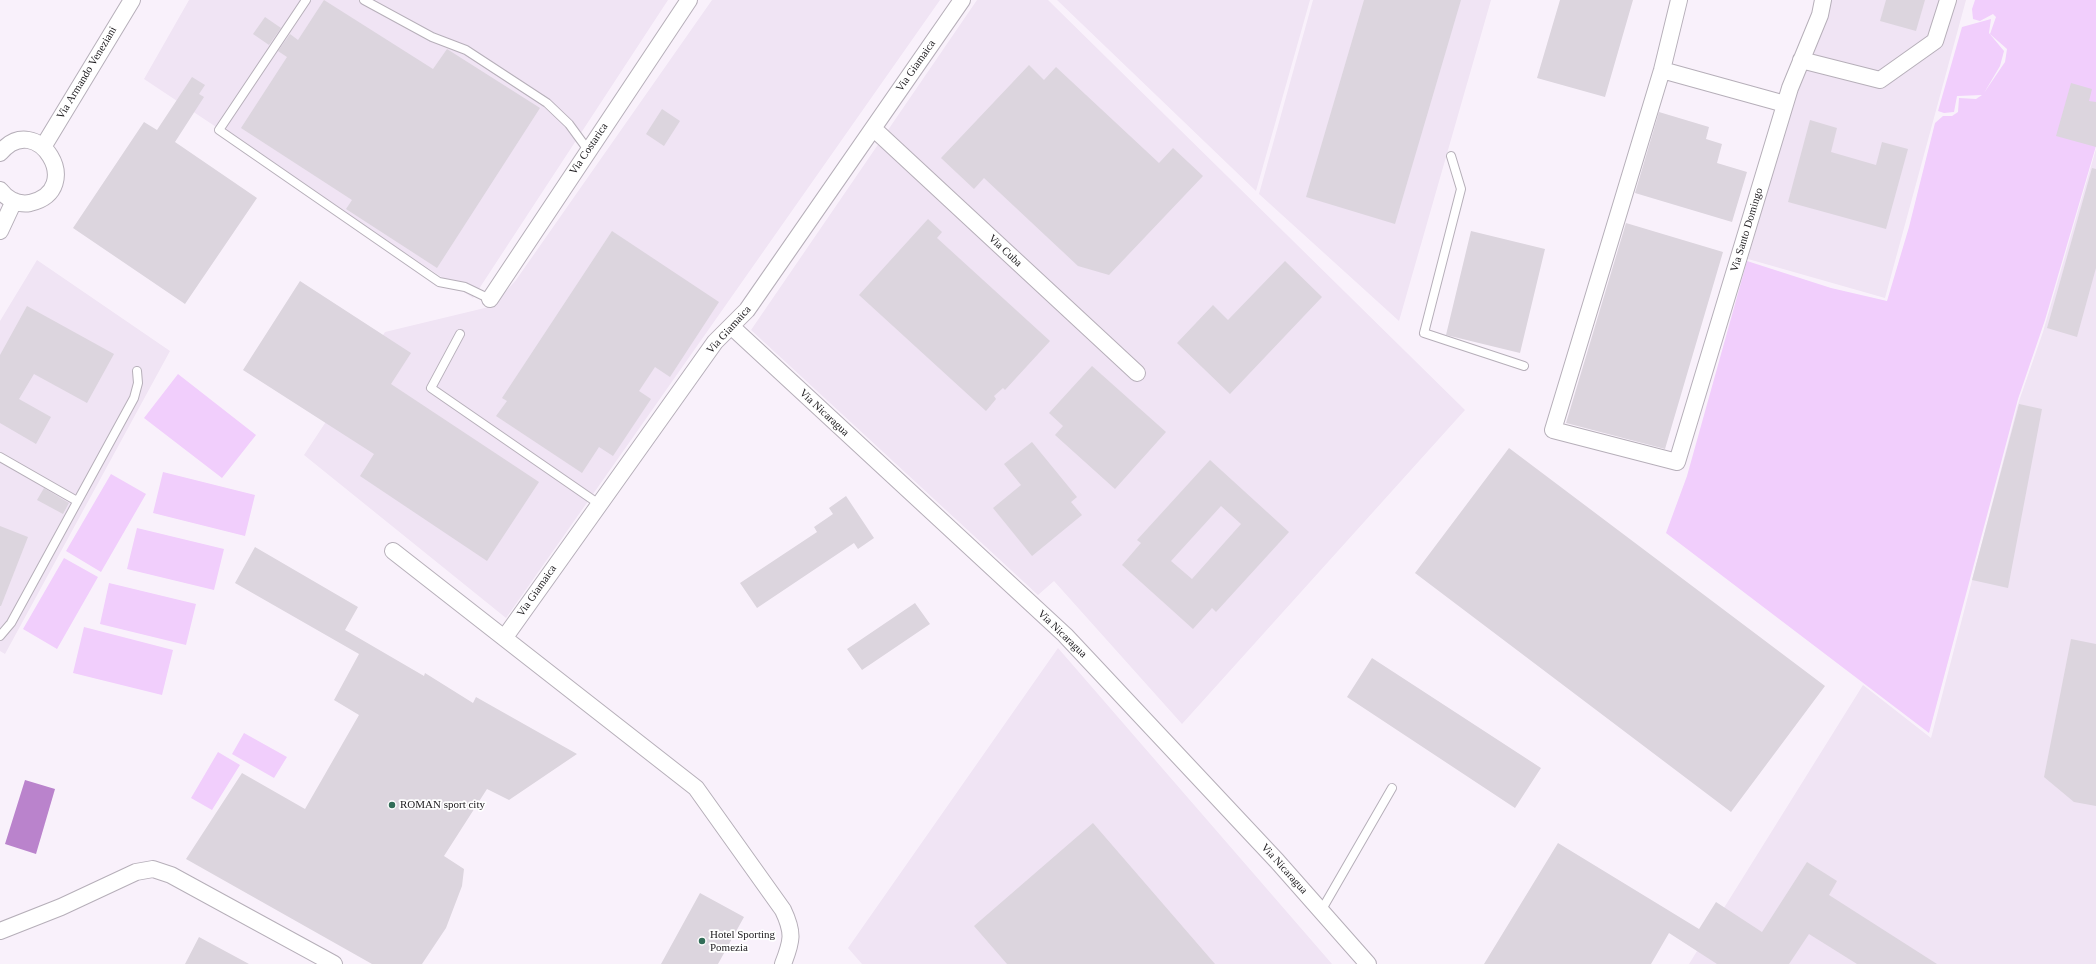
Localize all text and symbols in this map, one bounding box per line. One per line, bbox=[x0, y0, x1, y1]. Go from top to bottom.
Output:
street label: Via Armando Veneziani bbox=[54, 24, 120, 122]
street label: Via Giamaica bbox=[893, 38, 939, 94]
street label: Via Costarica bbox=[567, 121, 611, 177]
street label: Via Santo Domingo bbox=[1728, 186, 1766, 274]
street label: Via Cuba bbox=[985, 232, 1025, 270]
street label: Via Giamaica bbox=[704, 303, 754, 357]
street label: Via Nicaragua bbox=[796, 387, 852, 439]
street label: Via Giamaica bbox=[514, 563, 560, 619]
street label: Via Nicaragua bbox=[1035, 607, 1089, 661]
place label: ROMAN sport city bbox=[400, 798, 485, 812]
marker: ROMAN sport city bbox=[387, 800, 397, 810]
street label: Via Nicaragua bbox=[1258, 841, 1310, 897]
place label: Hotel Sporting Pomezia bbox=[710, 928, 775, 954]
marker: Hotel Sporting Pomezia bbox=[697, 936, 707, 946]

